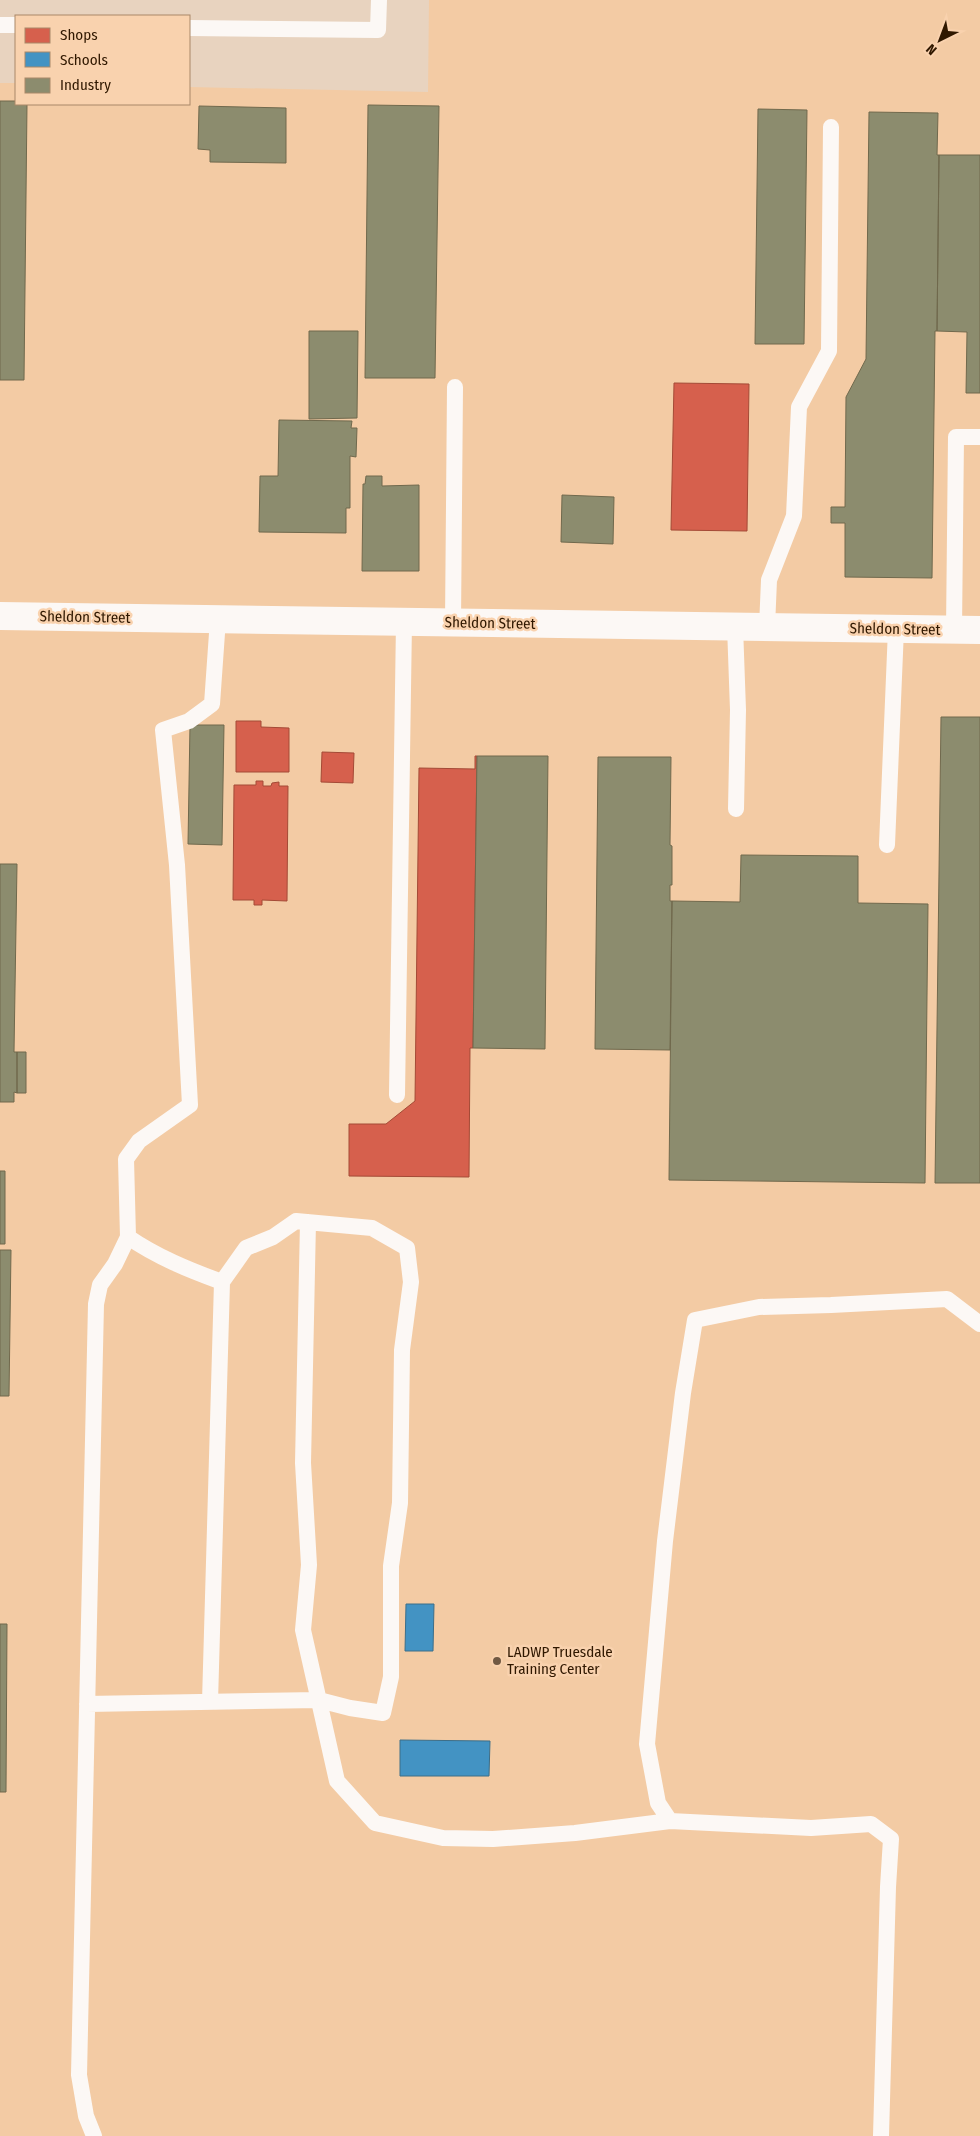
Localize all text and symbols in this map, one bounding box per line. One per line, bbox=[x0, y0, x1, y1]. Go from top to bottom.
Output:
legend bbox=[15, 15, 190, 105]
north arrow bbox=[915, 15, 965, 65]
text: Shops bbox=[60, 26, 98, 44]
text: N bbox=[923, 40, 940, 58]
text: Schools bbox=[60, 51, 108, 69]
text: Industry bbox=[60, 76, 111, 94]
street label: Sheldon Street bbox=[39, 607, 131, 627]
street label: Sheldon Street bbox=[444, 613, 536, 633]
street label: Sheldon Street bbox=[849, 619, 941, 639]
place label: LADWP Truesdale Training Center bbox=[507, 1643, 613, 1678]
marker: LADWP Truesdale Training Center bbox=[491, 1655, 503, 1667]

